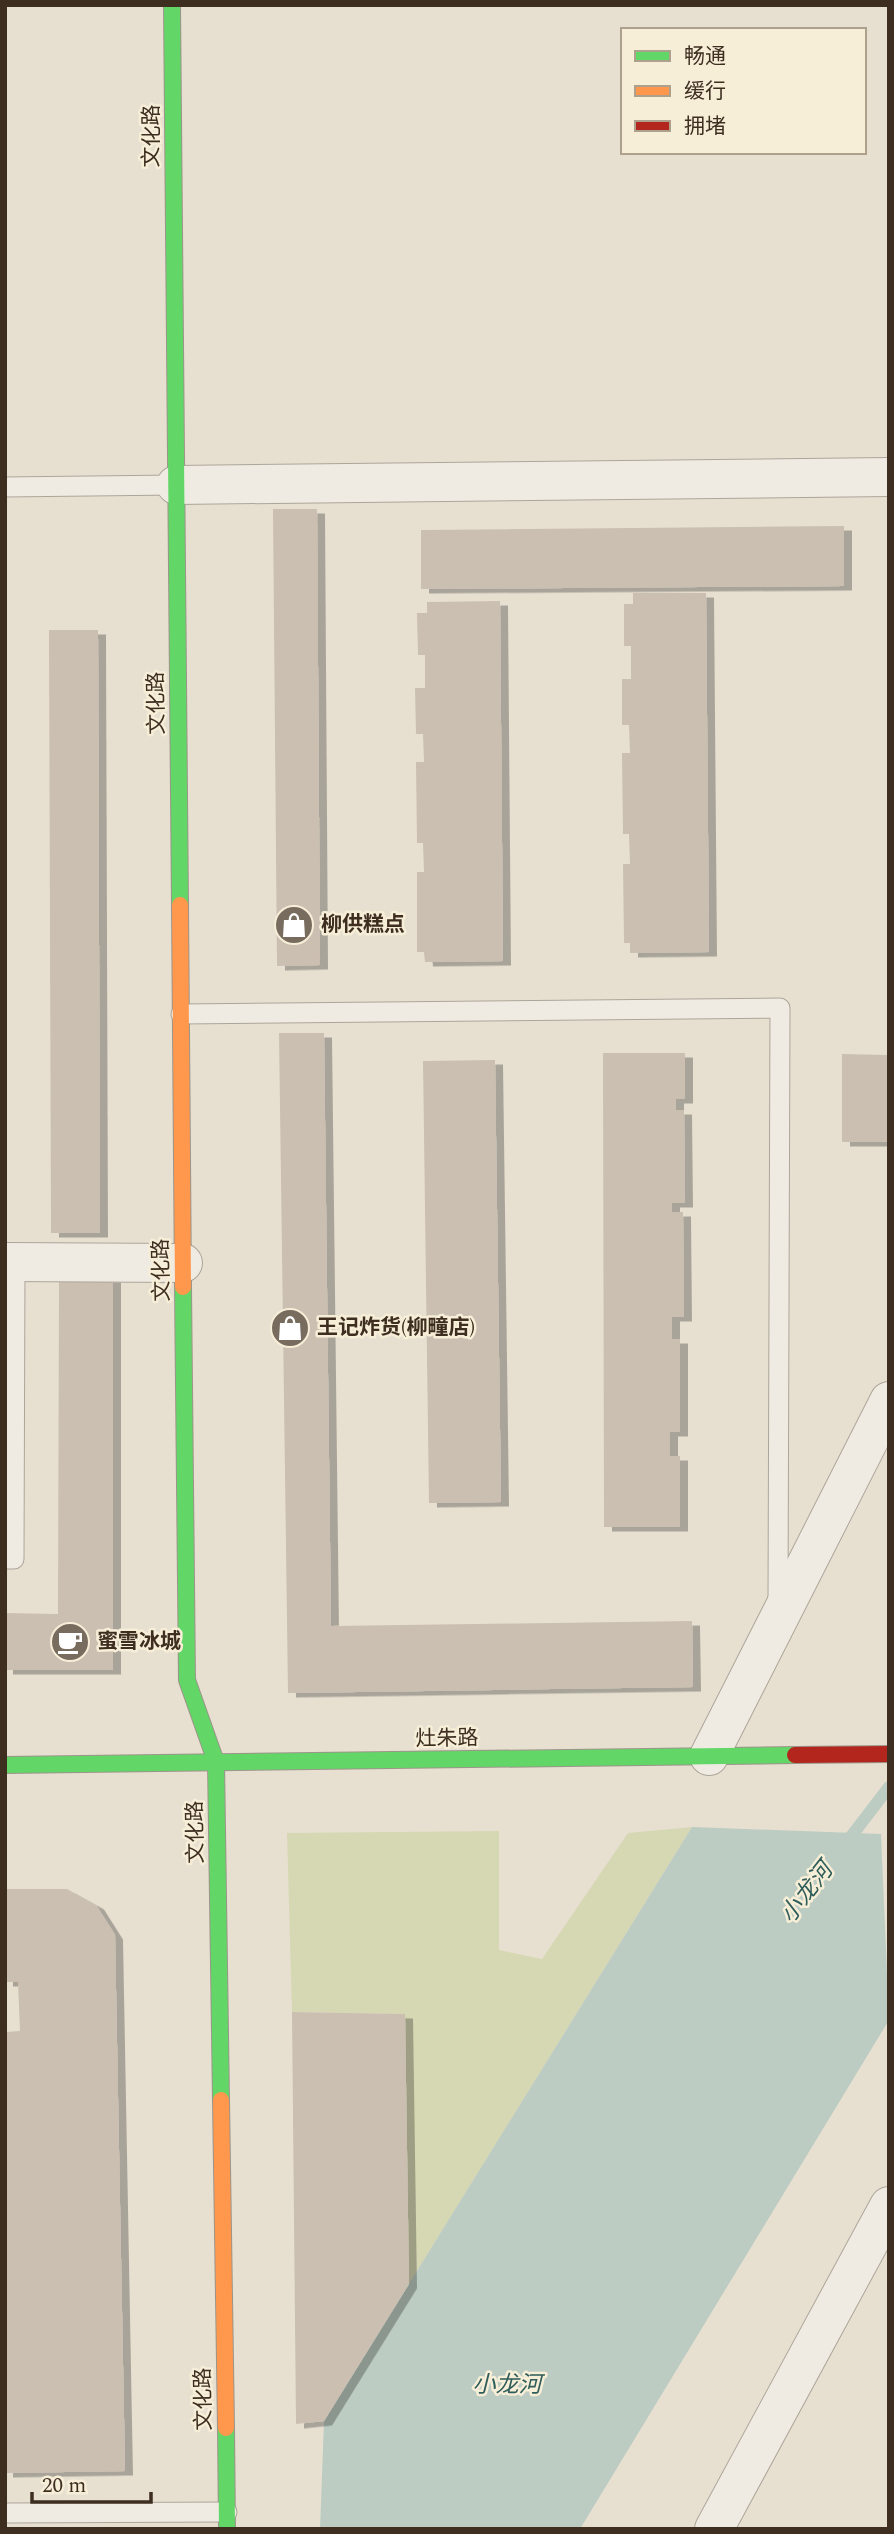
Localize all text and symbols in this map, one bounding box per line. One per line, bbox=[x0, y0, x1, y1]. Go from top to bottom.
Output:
legend bbox=[621, 28, 866, 154]
text: 畅通 bbox=[684, 41, 726, 73]
text: 缓行 bbox=[684, 76, 726, 108]
street label: 文化路 bbox=[136, 105, 168, 168]
text: 拥堵 bbox=[684, 111, 726, 143]
street label: 文化路 bbox=[140, 671, 174, 735]
shop icon: 柳供糕点 bbox=[273, 904, 315, 946]
place label: 柳供糕点 bbox=[321, 909, 405, 941]
street label: 文化路 bbox=[145, 1238, 179, 1302]
shop icon: 王记炸货(柳疃店) bbox=[269, 1307, 311, 1349]
place label: 王记炸货(柳疃店) bbox=[317, 1312, 475, 1344]
cafe icon: 蜜雪冰城 bbox=[49, 1621, 91, 1663]
place label: 蜜雪冰城 bbox=[97, 1626, 181, 1658]
street label: 灶朱路 bbox=[415, 1722, 479, 1756]
street label: 文化路 bbox=[179, 1800, 213, 1864]
water label: 小龙河 bbox=[772, 1852, 844, 1931]
street label: 文化路 bbox=[187, 2367, 221, 2431]
water label: 小龙河 bbox=[473, 2368, 546, 2403]
scale bar bbox=[32, 2460, 150, 2504]
text: 20 m bbox=[42, 2470, 86, 2502]

